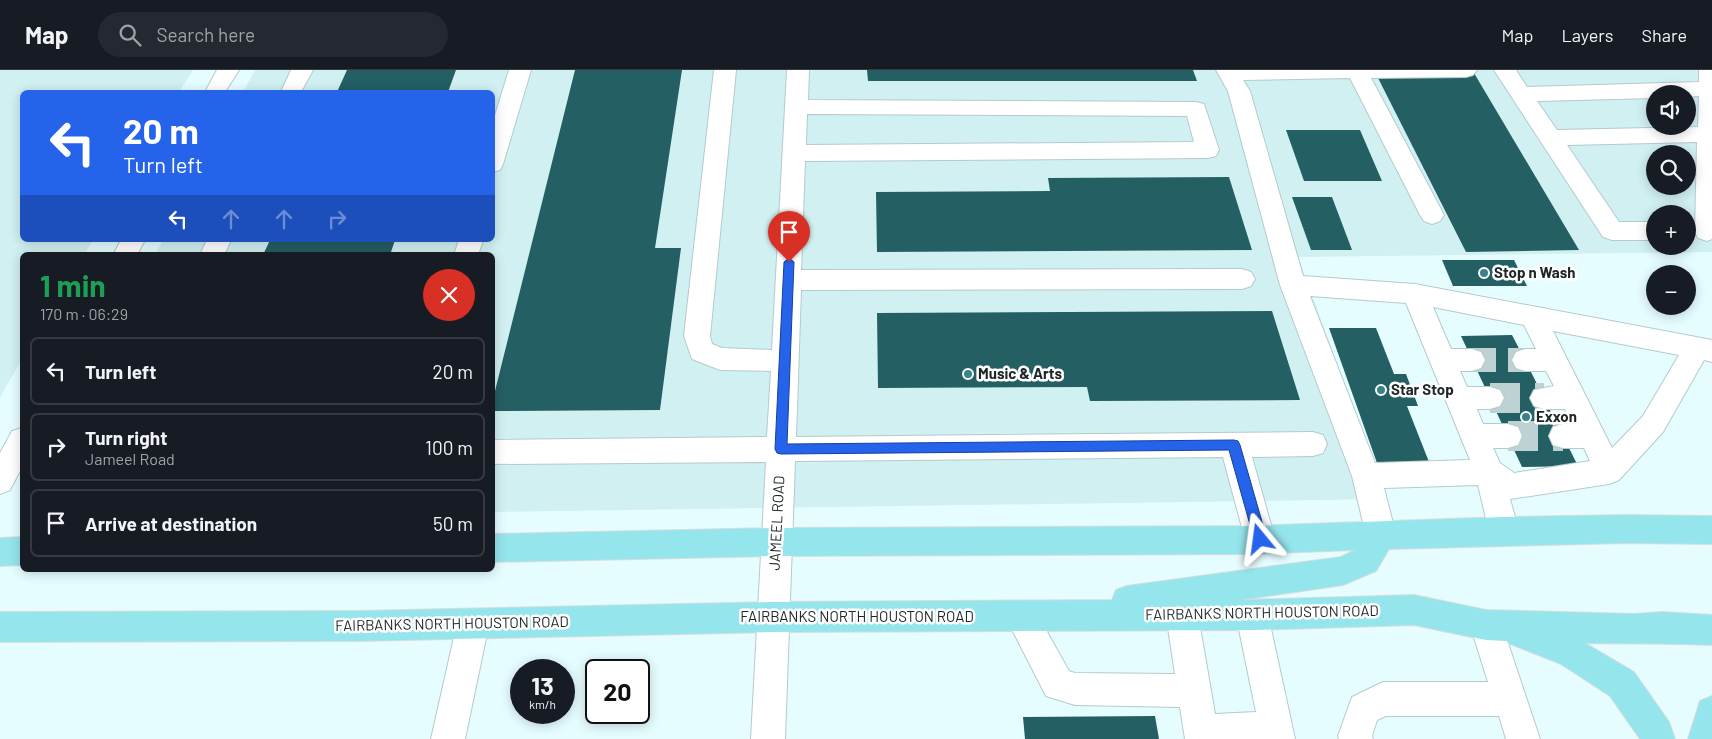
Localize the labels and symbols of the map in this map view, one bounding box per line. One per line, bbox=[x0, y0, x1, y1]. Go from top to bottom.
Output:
pin bbox=[768, 211, 810, 262]
place label: Stop n Wash bbox=[1494, 263, 1576, 281]
marker: Stop n Wash bbox=[1478, 267, 1490, 279]
place label: Music & Arts bbox=[978, 364, 1062, 382]
marker: Music & Arts bbox=[962, 368, 974, 380]
place label: Star Stop bbox=[1391, 380, 1454, 398]
marker: Star Stop bbox=[1375, 384, 1387, 396]
place label: Exxon bbox=[1536, 407, 1577, 425]
marker: Exxon bbox=[1520, 411, 1532, 423]
street label: JAMEEL ROAD bbox=[765, 475, 787, 571]
position arrow bbox=[1233, 512, 1285, 564]
street label: FAIRBANKS NORTH HOUSTON ROAD bbox=[1145, 601, 1379, 623]
street label: FAIRBANKS NORTH HOUSTON ROAD bbox=[740, 607, 974, 625]
street label: FAIRBANKS NORTH HOUSTON ROAD bbox=[335, 612, 569, 634]
speed limit sign: 20 bbox=[585, 659, 650, 724]

